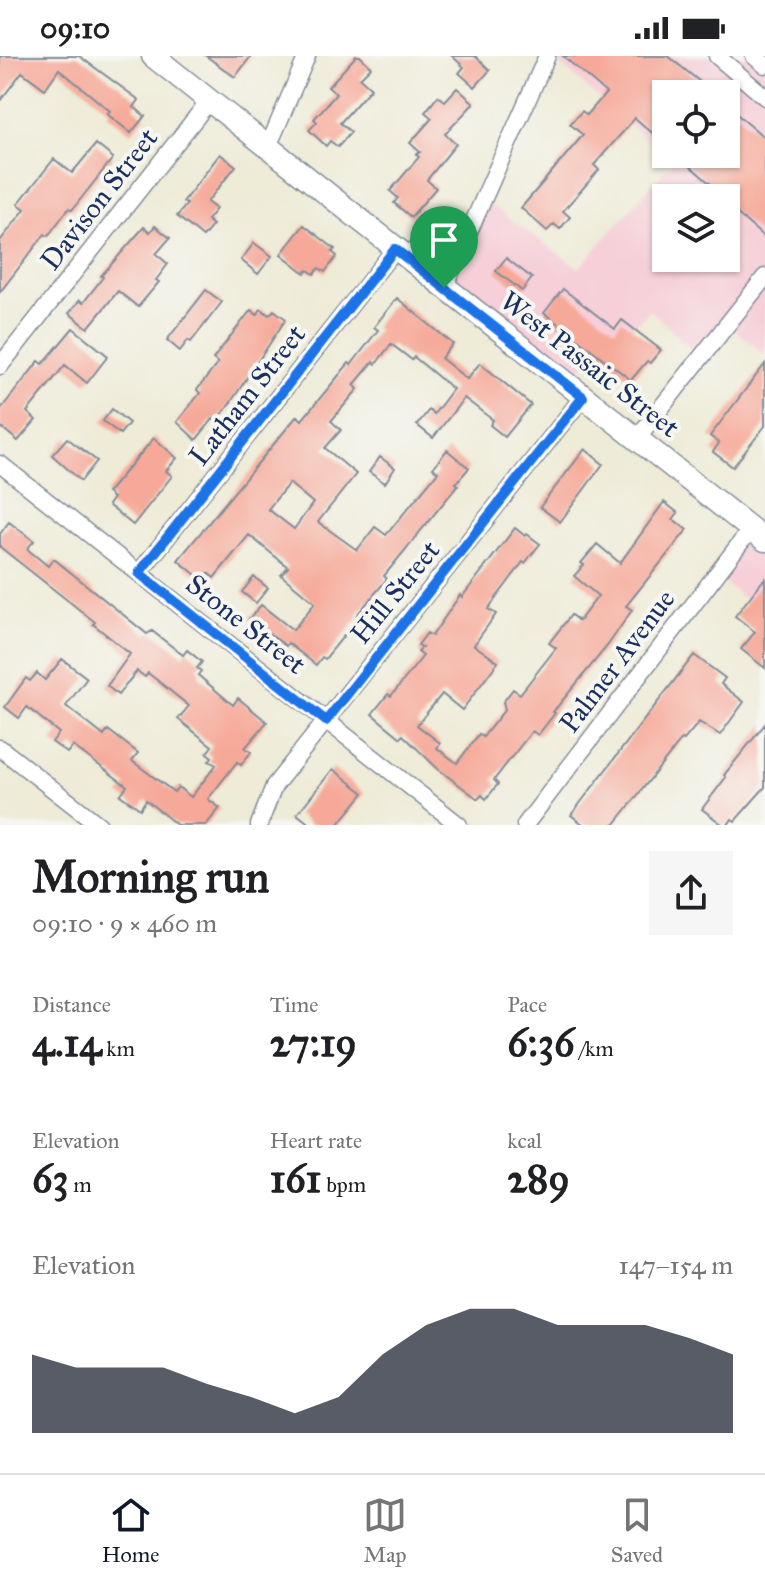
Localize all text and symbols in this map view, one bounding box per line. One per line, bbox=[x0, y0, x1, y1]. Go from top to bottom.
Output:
text: 09:10 bbox=[40, 10, 110, 46]
map controls bbox=[652, 80, 740, 272]
button: locate bbox=[652, 80, 740, 168]
street label: Davison Street bbox=[33, 121, 165, 277]
button: layers bbox=[652, 184, 740, 272]
pin bbox=[410, 206, 478, 288]
icon: arrive bbox=[422, 218, 466, 262]
street label: West Passaic Street bbox=[493, 283, 687, 445]
street label: Latham Street bbox=[181, 318, 313, 472]
street label: Hill Street bbox=[343, 533, 447, 651]
street label: Stone Street bbox=[179, 566, 313, 682]
street label: Palmer Avenue bbox=[552, 582, 682, 740]
text: Morning run bbox=[32, 850, 269, 904]
button: share bbox=[649, 851, 733, 935]
text: 09:10 · 9 × 460 m bbox=[32, 907, 217, 939]
text: Distance bbox=[32, 991, 111, 1018]
text: Time bbox=[270, 991, 318, 1018]
text: Pace bbox=[507, 991, 547, 1018]
text: 4.14 bbox=[32, 1018, 102, 1067]
text: 27:19 bbox=[270, 1018, 357, 1067]
text: 6:36 bbox=[507, 1018, 574, 1067]
text: km bbox=[102, 1035, 135, 1062]
text: /km bbox=[574, 1035, 614, 1062]
text: Elevation bbox=[32, 1127, 119, 1154]
text: Heart rate bbox=[270, 1127, 362, 1154]
text: kcal bbox=[507, 1127, 542, 1154]
text: 63 bbox=[32, 1154, 69, 1203]
text: 161 bbox=[270, 1154, 321, 1203]
text: 289 bbox=[507, 1154, 570, 1203]
text: m bbox=[69, 1171, 92, 1198]
text: bpm bbox=[321, 1171, 366, 1198]
text: Elevation bbox=[32, 1249, 135, 1281]
text: 147–154 m bbox=[618, 1249, 733, 1281]
tab: Home bbox=[102, 1493, 159, 1568]
tab: Map bbox=[363, 1493, 407, 1568]
tab: Saved bbox=[611, 1493, 663, 1568]

